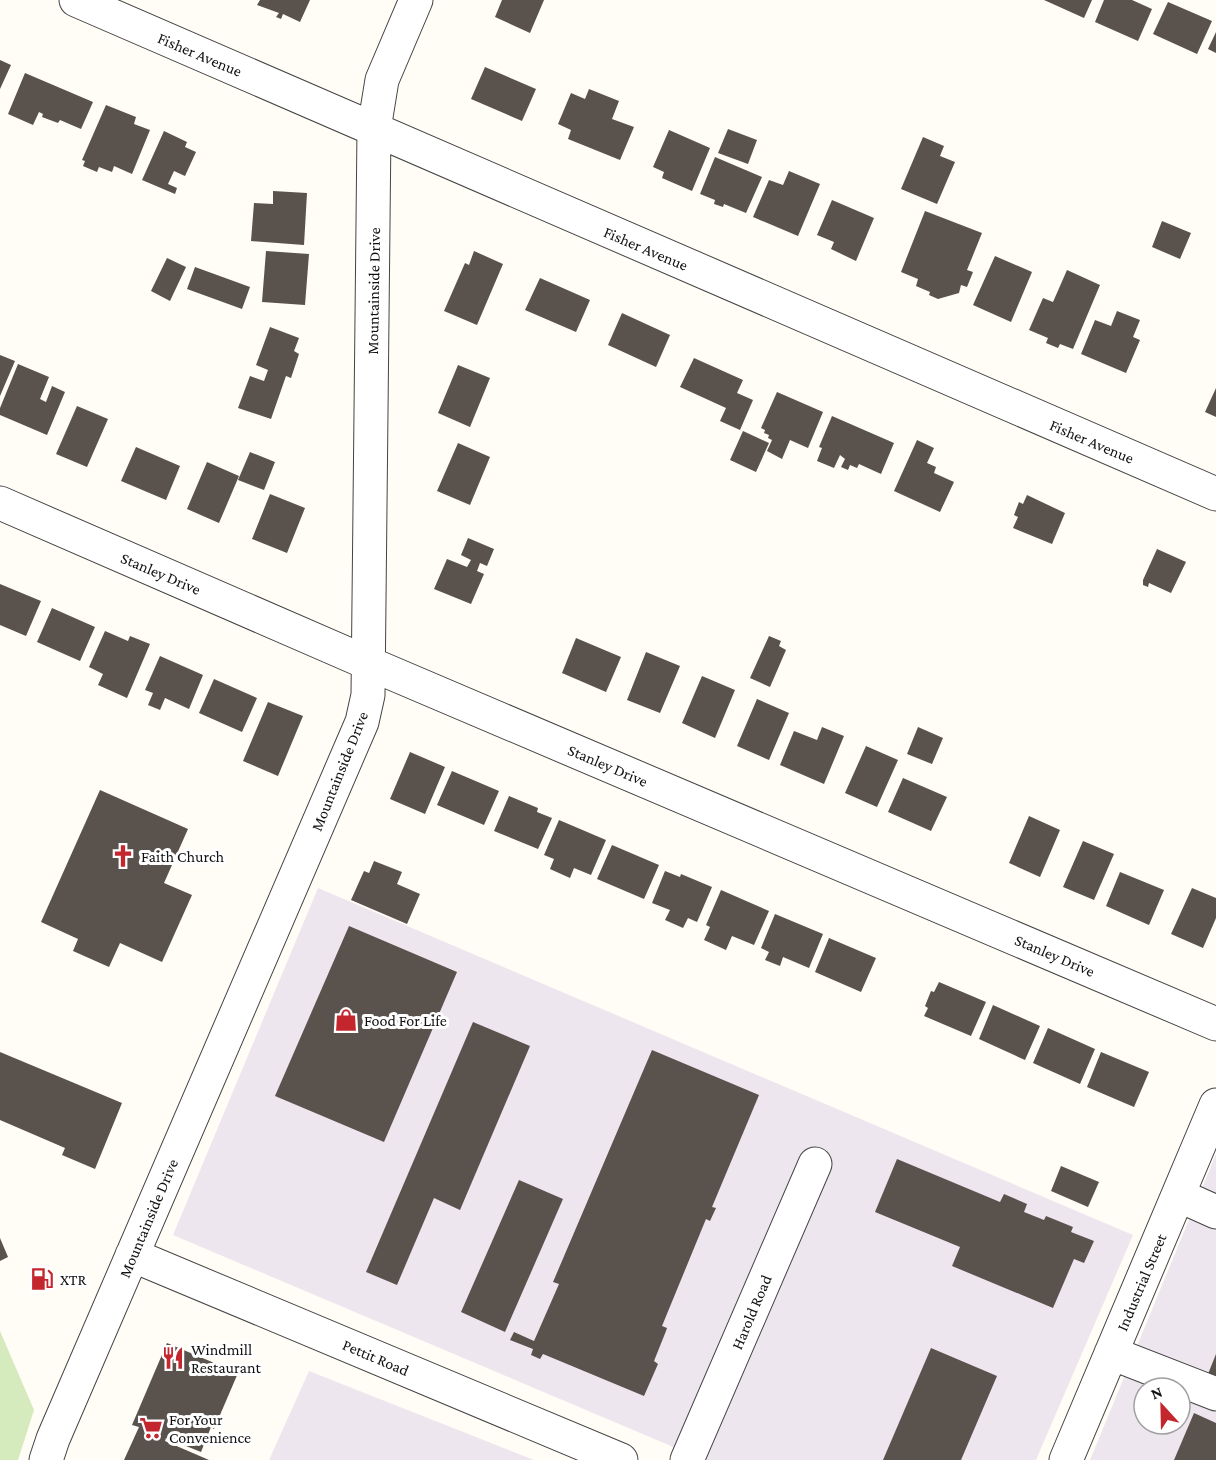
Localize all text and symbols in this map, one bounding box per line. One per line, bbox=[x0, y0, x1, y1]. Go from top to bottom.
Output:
street label: Fisher Avenue bbox=[155, 29, 244, 80]
street label: Fisher Avenue bbox=[601, 223, 690, 274]
street label: Mountainside Drive bbox=[364, 227, 383, 355]
street label: Fisher Avenue bbox=[1047, 416, 1136, 467]
street label: Stanley Drive bbox=[118, 549, 203, 599]
street label: Mountainside Drive bbox=[308, 709, 371, 833]
street label: Stanley Drive bbox=[565, 741, 650, 791]
church icon: Faith Church bbox=[110, 843, 136, 869]
place label: Faith Church bbox=[141, 848, 224, 865]
street label: Stanley Drive bbox=[1012, 931, 1097, 981]
shop icon: Food For Life bbox=[333, 1007, 359, 1033]
place label: Food For Life bbox=[364, 1012, 447, 1029]
street label: Mountainside Drive bbox=[116, 1156, 181, 1280]
street label: Industrial Street bbox=[1113, 1230, 1170, 1333]
fuel station icon: XTR bbox=[29, 1266, 55, 1292]
place label: XTR bbox=[60, 1271, 87, 1288]
street label: Harold Road bbox=[728, 1272, 775, 1352]
street label: Pettit Road bbox=[340, 1336, 412, 1379]
place label: Windmill Restaurant bbox=[191, 1341, 261, 1376]
restaurant icon: Windmill Restaurant bbox=[160, 1345, 186, 1371]
north arrow bbox=[1132, 1376, 1192, 1436]
text: N bbox=[1148, 1383, 1165, 1402]
place label: For Your Convenience bbox=[169, 1411, 251, 1446]
supermarket icon: For Your Convenience bbox=[138, 1415, 164, 1441]

